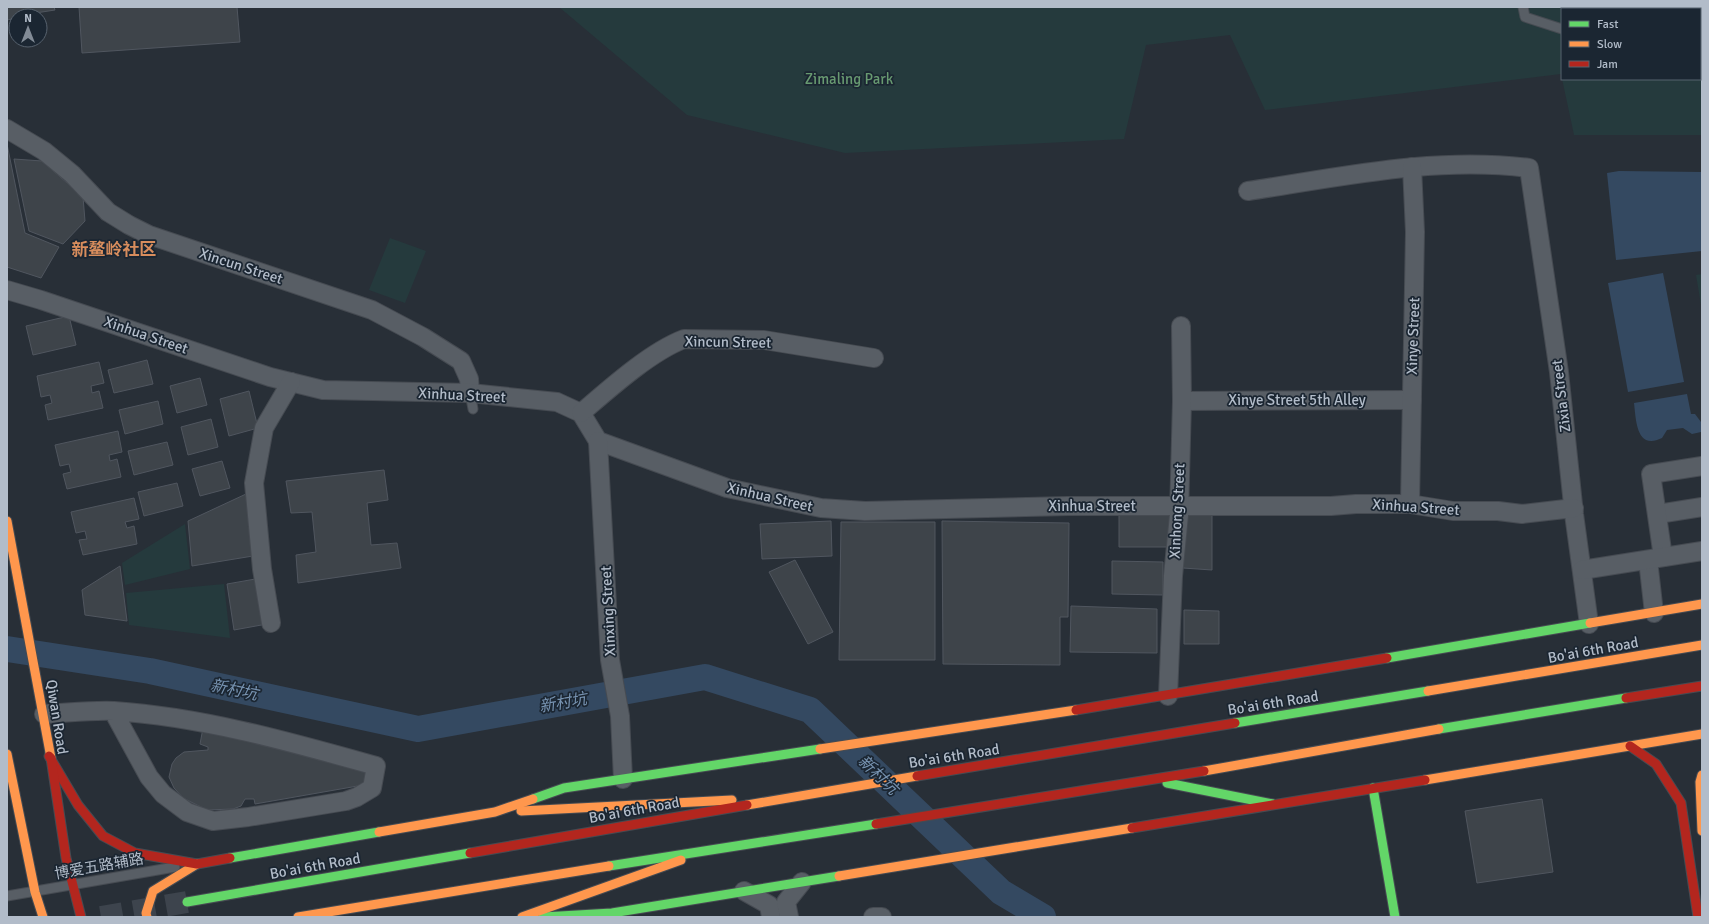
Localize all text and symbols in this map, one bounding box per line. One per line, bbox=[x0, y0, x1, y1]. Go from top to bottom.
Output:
north arrow bbox=[8, 8, 48, 48]
legend bbox=[1561, 8, 1701, 80]
text: N bbox=[24, 12, 32, 25]
text: Fast bbox=[1597, 17, 1618, 32]
text: Slow bbox=[1597, 37, 1622, 52]
text: Jam bbox=[1597, 57, 1618, 72]
park label: Zimaling Park bbox=[805, 70, 894, 88]
district label: 新鳌岭社区 bbox=[72, 239, 157, 260]
street label: Xincun Street bbox=[197, 244, 285, 288]
street label: Xinye Street bbox=[1403, 297, 1423, 375]
street label: Xinhua Street bbox=[102, 312, 190, 358]
street label: Xincun Street bbox=[684, 332, 772, 352]
street label: Zixia Street bbox=[1548, 358, 1574, 434]
street label: Xinhua Street bbox=[418, 384, 506, 406]
street label: Xinye Street 5th Alley bbox=[1228, 391, 1366, 409]
street label: Xinhong Street bbox=[1166, 463, 1188, 559]
street label: Xinhua Street bbox=[725, 478, 815, 516]
street label: Xinhua Street bbox=[1372, 495, 1460, 519]
street label: Xinhua Street bbox=[1048, 497, 1136, 515]
street label: Xinxing Street bbox=[597, 565, 619, 657]
street label: Bo'ai 6th Road bbox=[1546, 633, 1640, 667]
water label: 新村坑 bbox=[208, 675, 262, 705]
street label: Qiwan Road bbox=[42, 678, 72, 756]
street label: Bo'ai 6th Road bbox=[1226, 687, 1320, 719]
water label: 新村坑 bbox=[538, 689, 590, 717]
street label: Bo'ai 6th Road bbox=[907, 740, 1001, 772]
water label: 新村坑 bbox=[854, 751, 904, 800]
street label: Bo'ai 6th Road bbox=[587, 793, 681, 827]
street label: 博爱五路辅路 bbox=[53, 849, 145, 883]
street label: Bo'ai 6th Road bbox=[268, 849, 362, 883]

